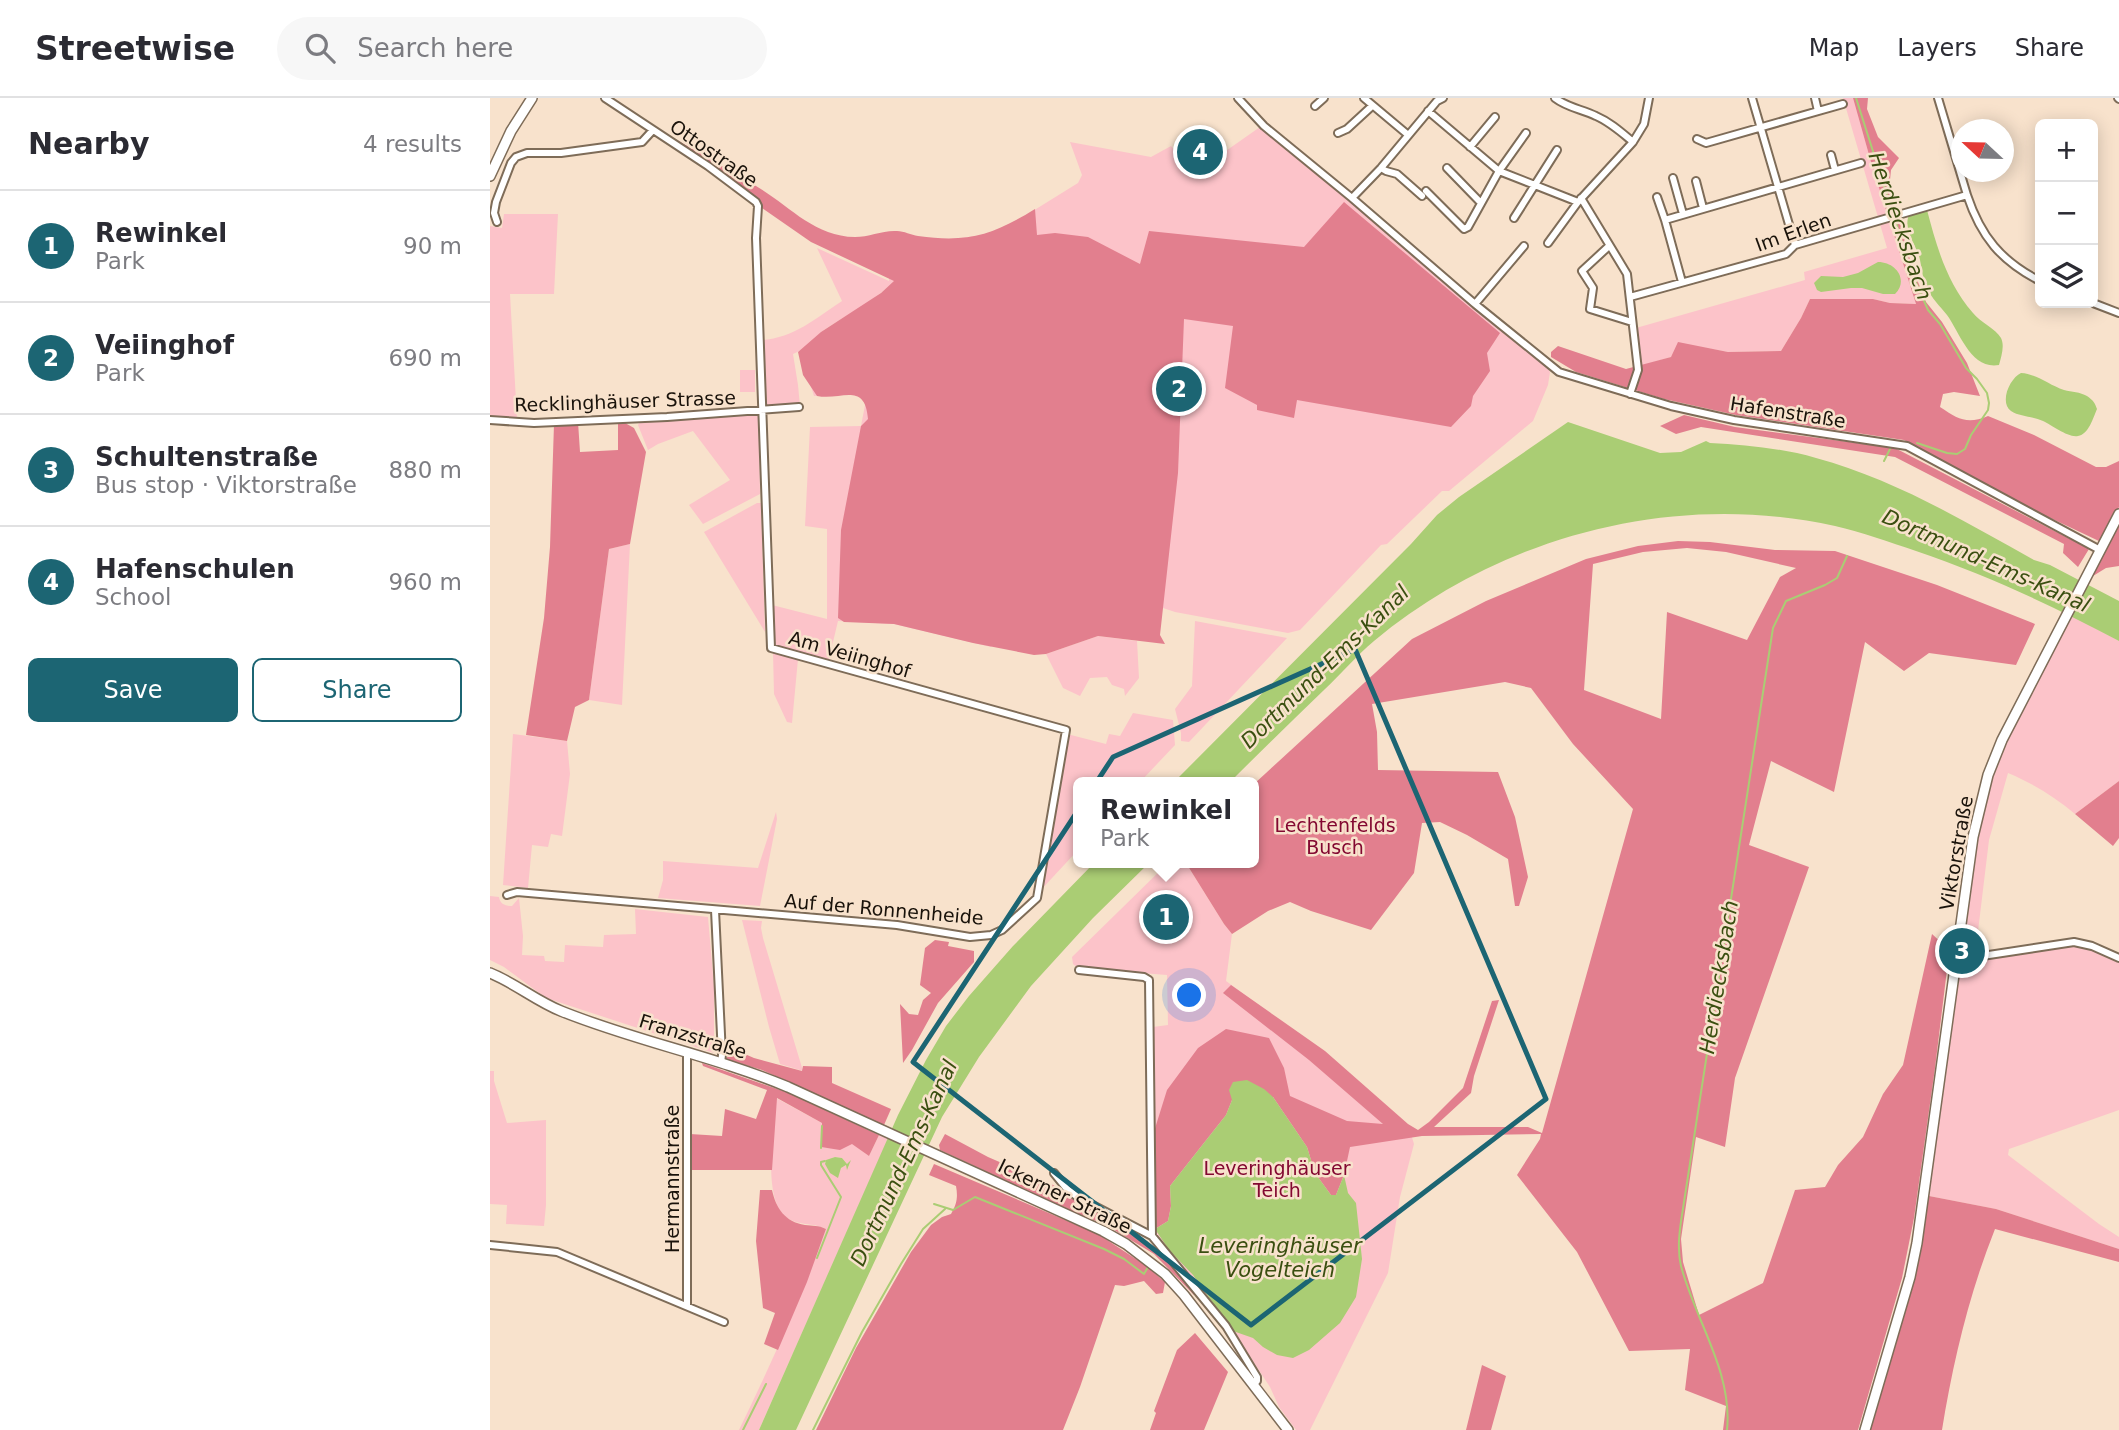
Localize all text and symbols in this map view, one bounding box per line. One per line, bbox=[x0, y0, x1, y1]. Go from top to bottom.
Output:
search box bbox=[277, 17, 767, 80]
text: Streetwise bbox=[35, 29, 235, 68]
icon: search bbox=[301, 29, 339, 67]
text: Search here bbox=[357, 33, 513, 63]
text: Map bbox=[1809, 34, 1859, 62]
text: Layers bbox=[1897, 34, 1977, 62]
text: Share bbox=[2015, 34, 2084, 62]
street label: Ottostraße bbox=[666, 115, 762, 191]
north arrow bbox=[1951, 119, 2014, 182]
map controls bbox=[2035, 119, 2098, 308]
button: + bbox=[2035, 119, 2098, 182]
text: Nearby bbox=[28, 126, 150, 161]
pin: 4 bbox=[1177, 126, 1223, 178]
text: 4 results bbox=[363, 131, 462, 157]
water label: Herdiecksbach bbox=[1863, 149, 1937, 303]
button: − bbox=[2035, 182, 2098, 245]
street label: Im Erlen bbox=[1752, 208, 1834, 256]
text: Rewinkel bbox=[95, 218, 227, 248]
text: 1 bbox=[43, 233, 59, 259]
text: 90 m bbox=[403, 233, 462, 259]
button: layers bbox=[2035, 245, 2098, 308]
text: Park bbox=[95, 248, 145, 274]
text: Veiinghof bbox=[95, 330, 234, 360]
text: 2 bbox=[43, 345, 59, 371]
text: 690 m bbox=[388, 345, 462, 371]
text: Park bbox=[95, 360, 145, 386]
pin: 2 bbox=[1156, 363, 1202, 415]
street label: Recklinghäuser Strasse bbox=[514, 386, 736, 416]
street label: Hafenstraße bbox=[1729, 392, 1847, 432]
text: Schultenstraße bbox=[95, 442, 318, 472]
text: 3 bbox=[43, 457, 59, 483]
text: 880 m bbox=[388, 457, 462, 483]
text: Bus stop · Viktorstraße bbox=[95, 472, 357, 498]
water label: Dortmund-Ems-Kanal bbox=[1879, 504, 2093, 618]
text: Hafenschulen bbox=[95, 554, 295, 584]
text: 4 bbox=[43, 569, 59, 595]
text: 960 m bbox=[388, 569, 462, 595]
water label: Dortmund-Ems-Kanal bbox=[1236, 580, 1414, 753]
text: School bbox=[95, 584, 171, 610]
street label: Am Veiinghof bbox=[787, 626, 915, 682]
button: Save bbox=[28, 658, 238, 722]
button: Share bbox=[252, 658, 462, 722]
popup bbox=[1073, 777, 1259, 868]
street label: Viktorstraße bbox=[1935, 794, 1977, 912]
text: Rewinkel bbox=[1100, 795, 1232, 825]
park label: Lechtenfelds Busch bbox=[1274, 814, 1396, 858]
text: Park bbox=[1100, 825, 1150, 851]
street label: Auf der Ronnenheide bbox=[783, 889, 985, 929]
pin: 1 bbox=[1143, 891, 1189, 943]
water label: Herdiecksbach bbox=[1695, 899, 1743, 1055]
pin: 3 bbox=[1939, 925, 1985, 977]
your location bbox=[1172, 978, 1206, 1012]
street label: Franzstraße bbox=[636, 1009, 750, 1063]
water label: Dortmund-Ems-Kanal bbox=[846, 1056, 962, 1270]
street label: Hermannstraße bbox=[661, 1105, 683, 1253]
street label: Ickerner Straße bbox=[995, 1154, 1135, 1238]
park label: Leveringhäuser Teich bbox=[1203, 1157, 1351, 1201]
water label: Leveringhäuser Vogelteich bbox=[1198, 1234, 1363, 1282]

